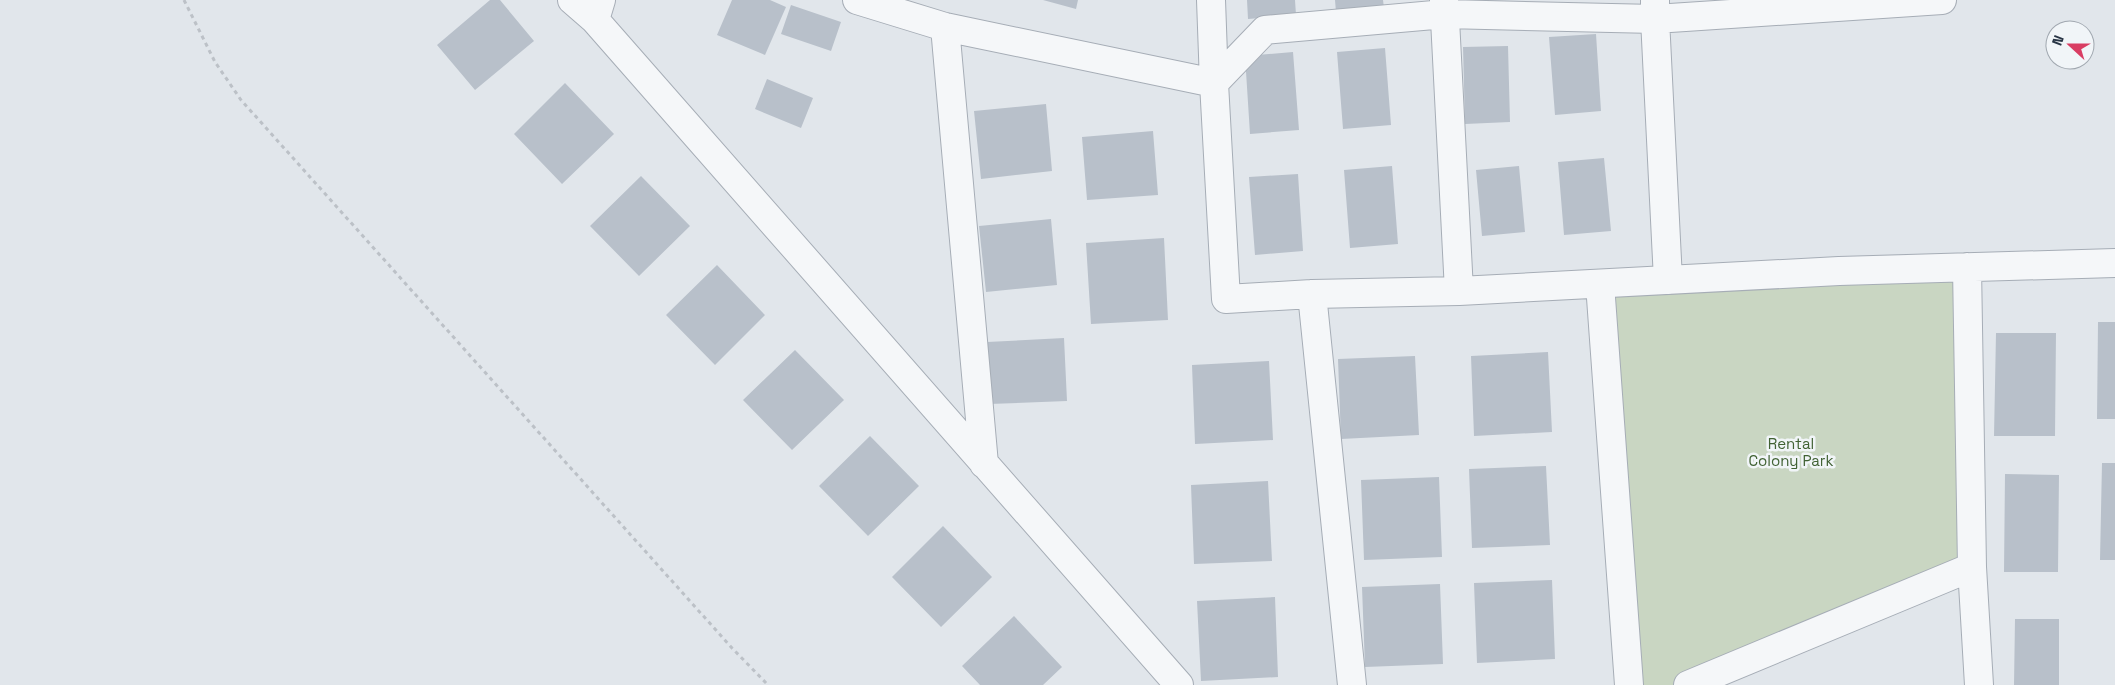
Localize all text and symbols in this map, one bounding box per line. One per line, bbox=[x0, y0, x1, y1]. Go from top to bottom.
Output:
north arrow bbox=[2045, 20, 2095, 70]
text: N bbox=[2048, 33, 2068, 48]
park label: Rental Colony Park bbox=[1748, 434, 1834, 470]

